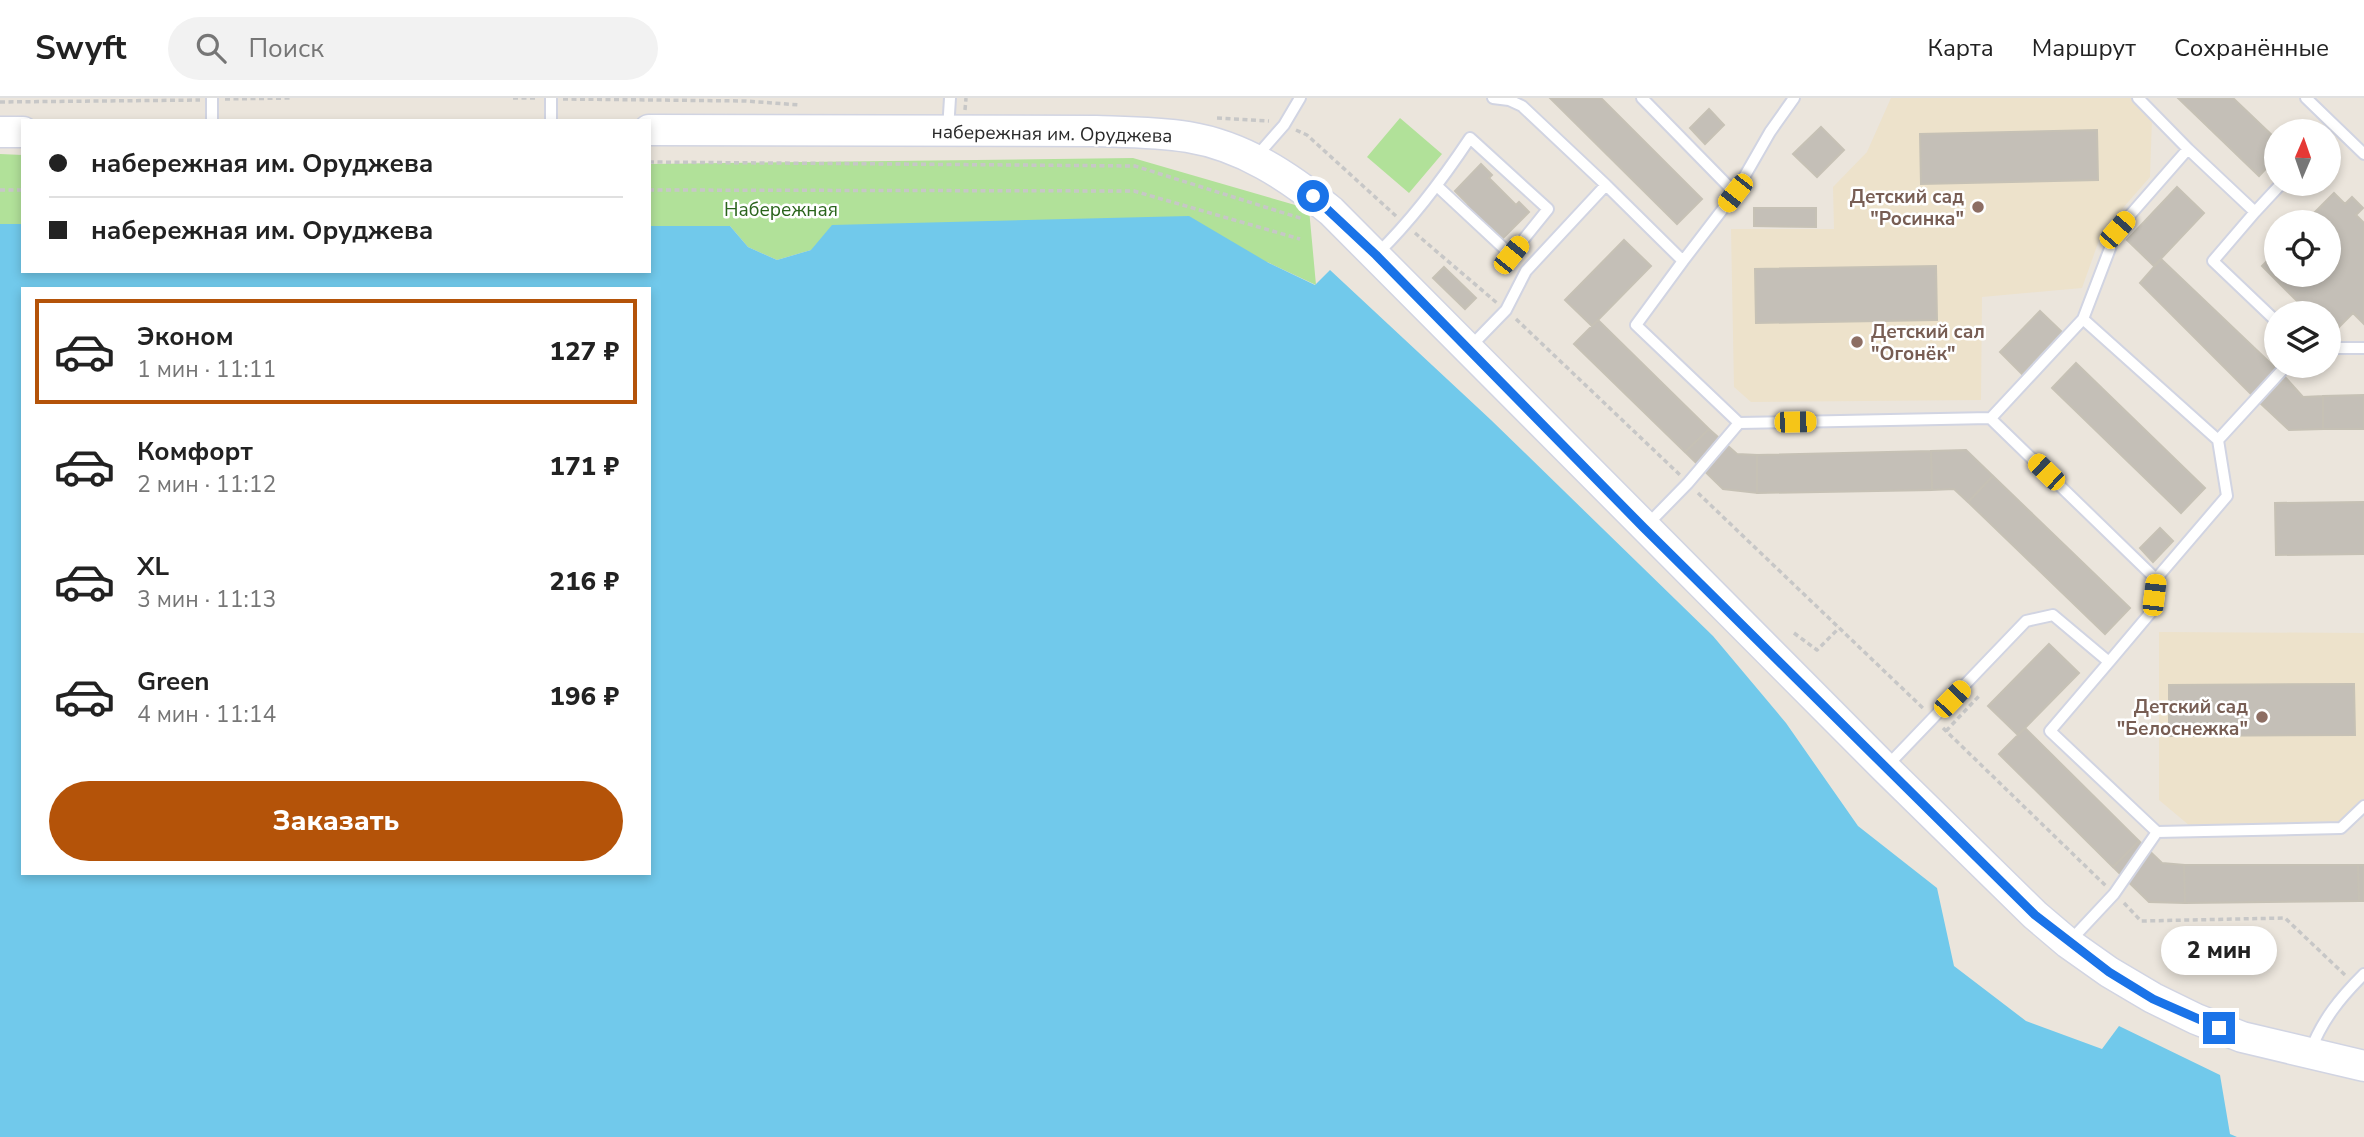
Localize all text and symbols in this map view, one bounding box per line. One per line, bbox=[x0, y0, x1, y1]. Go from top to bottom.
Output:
search box bbox=[168, 17, 658, 80]
text: Swyft bbox=[35, 26, 126, 71]
icon: search bbox=[192, 29, 230, 67]
text: Поиск bbox=[248, 31, 324, 66]
text: Карта bbox=[1928, 32, 1994, 64]
text: Маршрут bbox=[2032, 32, 2136, 64]
text: Сохранённые bbox=[2174, 32, 2329, 64]
street label: набережная им. Оруджева bbox=[931, 119, 1173, 149]
north arrow bbox=[2264, 119, 2342, 196]
map controls bbox=[2264, 119, 2341, 378]
text: набережная им. Оруджева bbox=[91, 146, 433, 181]
car bbox=[1714, 170, 1757, 216]
route start bbox=[1297, 180, 1329, 212]
place label: Детский сад "Росинка" bbox=[1850, 184, 1964, 232]
park label: Набережная bbox=[724, 197, 838, 223]
marker: Детский сад "Росинка" bbox=[1970, 199, 1986, 215]
car bbox=[2096, 207, 2139, 253]
button: locate bbox=[2264, 210, 2341, 287]
text: набережная им. Оруджева bbox=[91, 213, 433, 248]
car bbox=[1490, 232, 1533, 278]
button: layers bbox=[2264, 301, 2341, 378]
text: Эконом bbox=[137, 319, 234, 354]
place label: Детский сал "Огонёк" bbox=[1871, 319, 1985, 367]
icon: car bbox=[53, 320, 116, 383]
text: 127 ₽ bbox=[549, 334, 619, 369]
marker: Детский сал "Огонёк" bbox=[1849, 334, 1865, 350]
text: 1 мин · 11:11 bbox=[137, 354, 276, 385]
car bbox=[1774, 411, 1817, 433]
text: Комфорт bbox=[137, 434, 253, 469]
icon: car bbox=[53, 435, 116, 498]
text: 171 ₽ bbox=[549, 449, 619, 484]
car bbox=[2024, 450, 2069, 494]
text: 2 мин · 11:12 bbox=[137, 469, 276, 500]
text: XL bbox=[137, 549, 169, 584]
icon: car bbox=[53, 550, 116, 613]
text: 216 ₽ bbox=[549, 564, 619, 599]
car bbox=[2142, 573, 2167, 617]
text: 3 мин · 11:13 bbox=[137, 584, 276, 615]
text: Green bbox=[137, 664, 210, 699]
icon: car bbox=[53, 665, 116, 728]
car bbox=[1930, 677, 1975, 721]
text: 196 ₽ bbox=[549, 679, 619, 714]
place label: Детский сад "Белоснежка" bbox=[2117, 694, 2248, 742]
text: 4 мин · 11:14 bbox=[137, 699, 276, 730]
marker: Детский сад "Белоснежка" bbox=[2254, 709, 2270, 725]
button: Заказать bbox=[49, 781, 623, 861]
callout: 2 мин bbox=[2161, 926, 2277, 976]
text: 2 мин bbox=[2187, 935, 2251, 966]
route end bbox=[2203, 1012, 2235, 1044]

